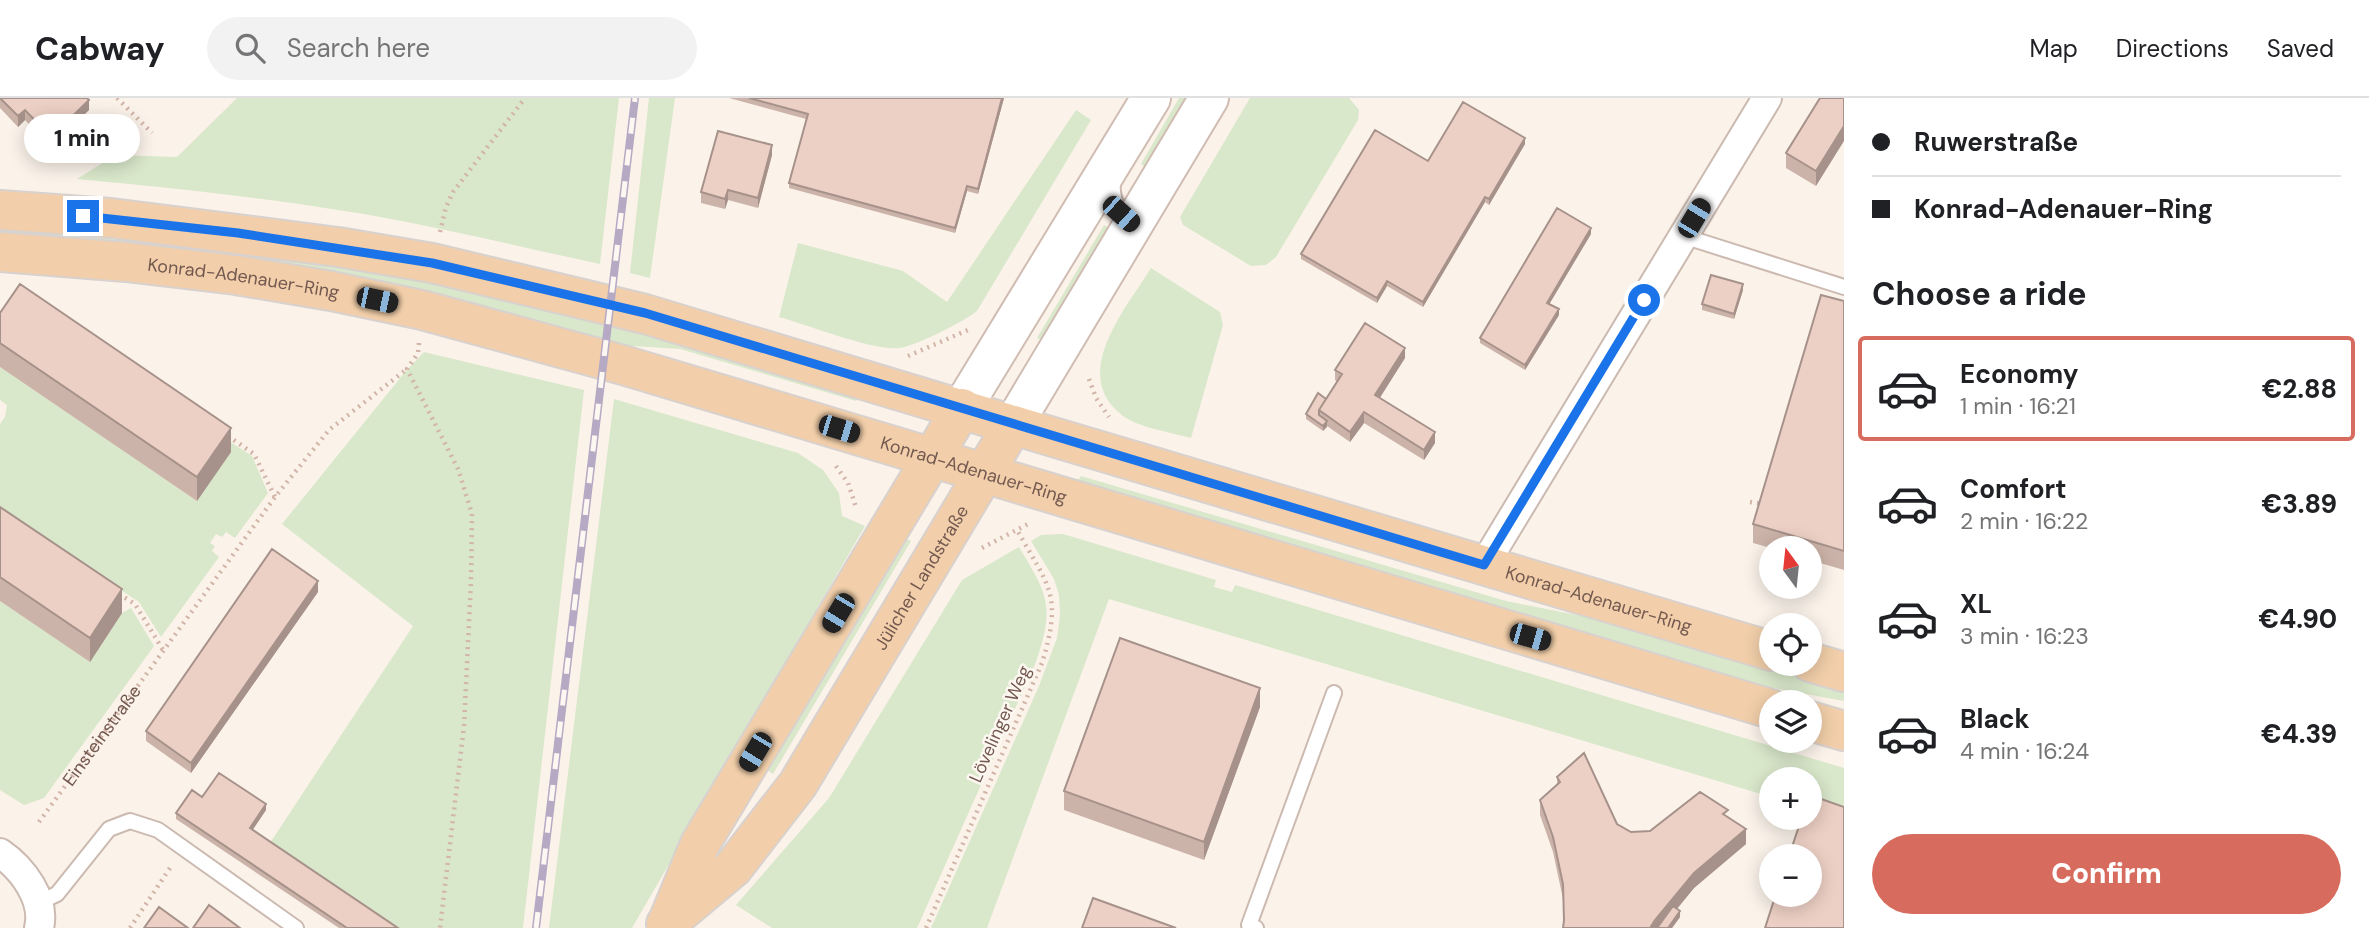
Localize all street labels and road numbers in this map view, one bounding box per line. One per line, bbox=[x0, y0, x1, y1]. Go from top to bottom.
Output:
street label: Konrad-Adenauer-Ring bbox=[146, 253, 342, 304]
street label: Konrad-Adenauer-Ring bbox=[878, 431, 1070, 509]
street label: Jülicher Landstraße bbox=[869, 501, 974, 655]
street label: Konrad-Adenauer-Ring bbox=[1503, 560, 1695, 639]
street label: Lövelinger Weg bbox=[964, 662, 1036, 786]
street label: Einsteinstraße bbox=[57, 680, 147, 791]

